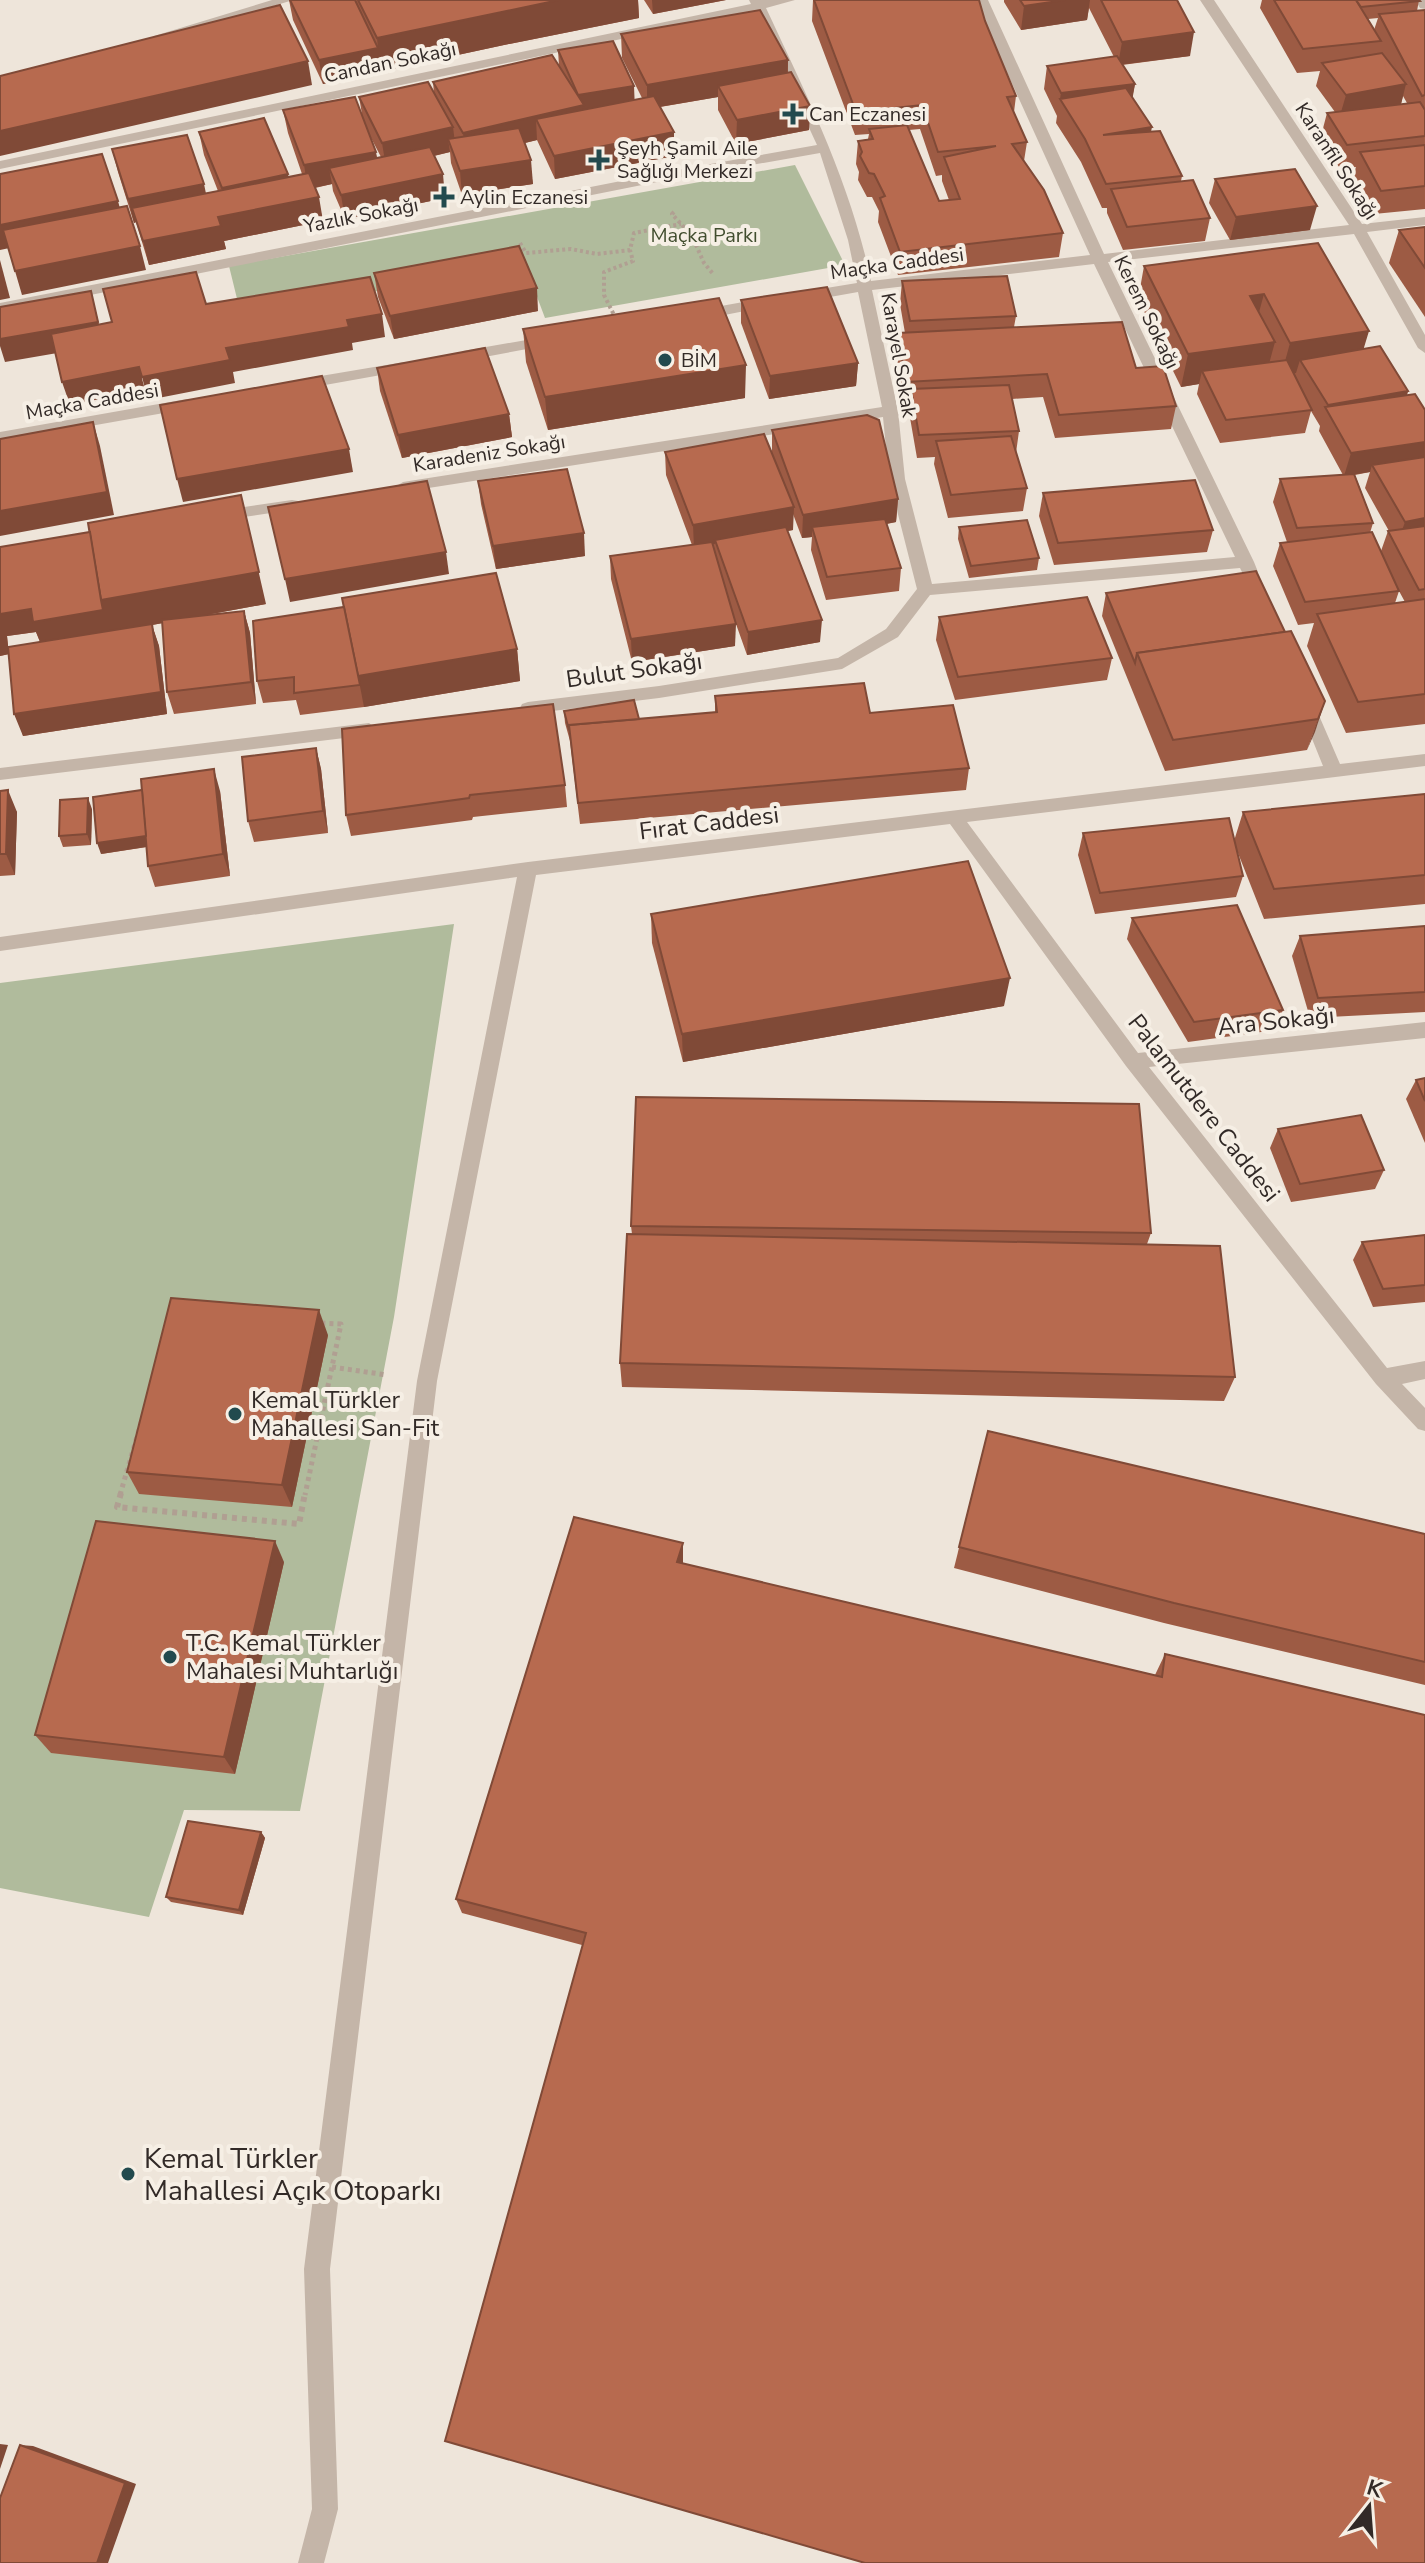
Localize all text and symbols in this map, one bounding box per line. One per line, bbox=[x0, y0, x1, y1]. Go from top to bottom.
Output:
street label: Candan Sokağı bbox=[322, 35, 459, 90]
street label: Karanfil Sokağı bbox=[1289, 97, 1385, 225]
place label: Can Eczanesi bbox=[809, 101, 926, 128]
marker: Can Eczanesi bbox=[784, 105, 802, 123]
place label: Şeyh Şamil Aile Sağlığı Merkezi bbox=[617, 135, 758, 185]
marker: Şeyh Şamil Aile Sağlığı Merkezi bbox=[588, 149, 610, 171]
place label: Aylin Eczanesi bbox=[460, 184, 588, 211]
marker: Aylin Eczanesi bbox=[435, 188, 453, 206]
street label: Yazlık Sokağı bbox=[300, 191, 421, 240]
park label: Maçka Parkı bbox=[650, 222, 758, 249]
street label: Maçka Caddesi bbox=[829, 241, 966, 286]
street label: Kerem Sokağı bbox=[1107, 251, 1186, 373]
street label: Karayel Sokak bbox=[874, 290, 923, 421]
place label: BİM bbox=[681, 347, 717, 374]
marker: BİM bbox=[656, 351, 674, 369]
street label: Maçka Caddesi bbox=[23, 377, 161, 426]
street label: Karadeniz Sokağı bbox=[411, 428, 567, 479]
street label: Bulut Sokağı bbox=[564, 645, 704, 695]
street label: Fırat Caddesi bbox=[637, 799, 781, 847]
street label: Ara Sokağı bbox=[1216, 999, 1336, 1043]
street label: Palamutdere Caddesi bbox=[1121, 1008, 1287, 1208]
place label: Kemal Türkler Mahallesi San-Fit bbox=[251, 1384, 440, 1444]
marker: Kemal Türkler Mahallesi San-Fit bbox=[226, 1405, 244, 1423]
place label: T.C. Kemal Türkler Mahalesi Muhtarlığı bbox=[186, 1627, 398, 1687]
marker: T.C. Kemal Türkler Mahalesi Muhtarlığı bbox=[161, 1648, 179, 1666]
place label: Kemal Türkler Mahallesi Açık Otoparkı bbox=[144, 2140, 441, 2210]
marker: Kemal Türkler Mahallesi Açık Otoparkı bbox=[119, 2165, 137, 2183]
north arrow bbox=[1329, 2467, 1409, 2547]
text: K bbox=[1363, 2472, 1387, 2506]

